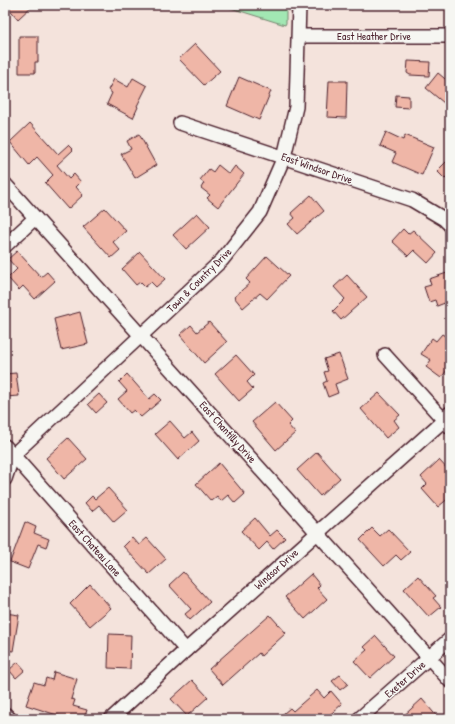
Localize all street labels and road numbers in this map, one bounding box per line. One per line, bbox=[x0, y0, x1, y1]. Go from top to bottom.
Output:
street label: East Heather Drive bbox=[337, 29, 412, 43]
street label: East Windsor Drive bbox=[280, 149, 355, 187]
street label: Town & Country Drive bbox=[164, 244, 235, 315]
street label: East Chantilly Drive bbox=[197, 398, 260, 466]
street label: East Chateau Lane bbox=[66, 517, 125, 580]
street label: Windsor Drive bbox=[251, 545, 301, 592]
street label: Exeter Drive bbox=[382, 657, 429, 701]

